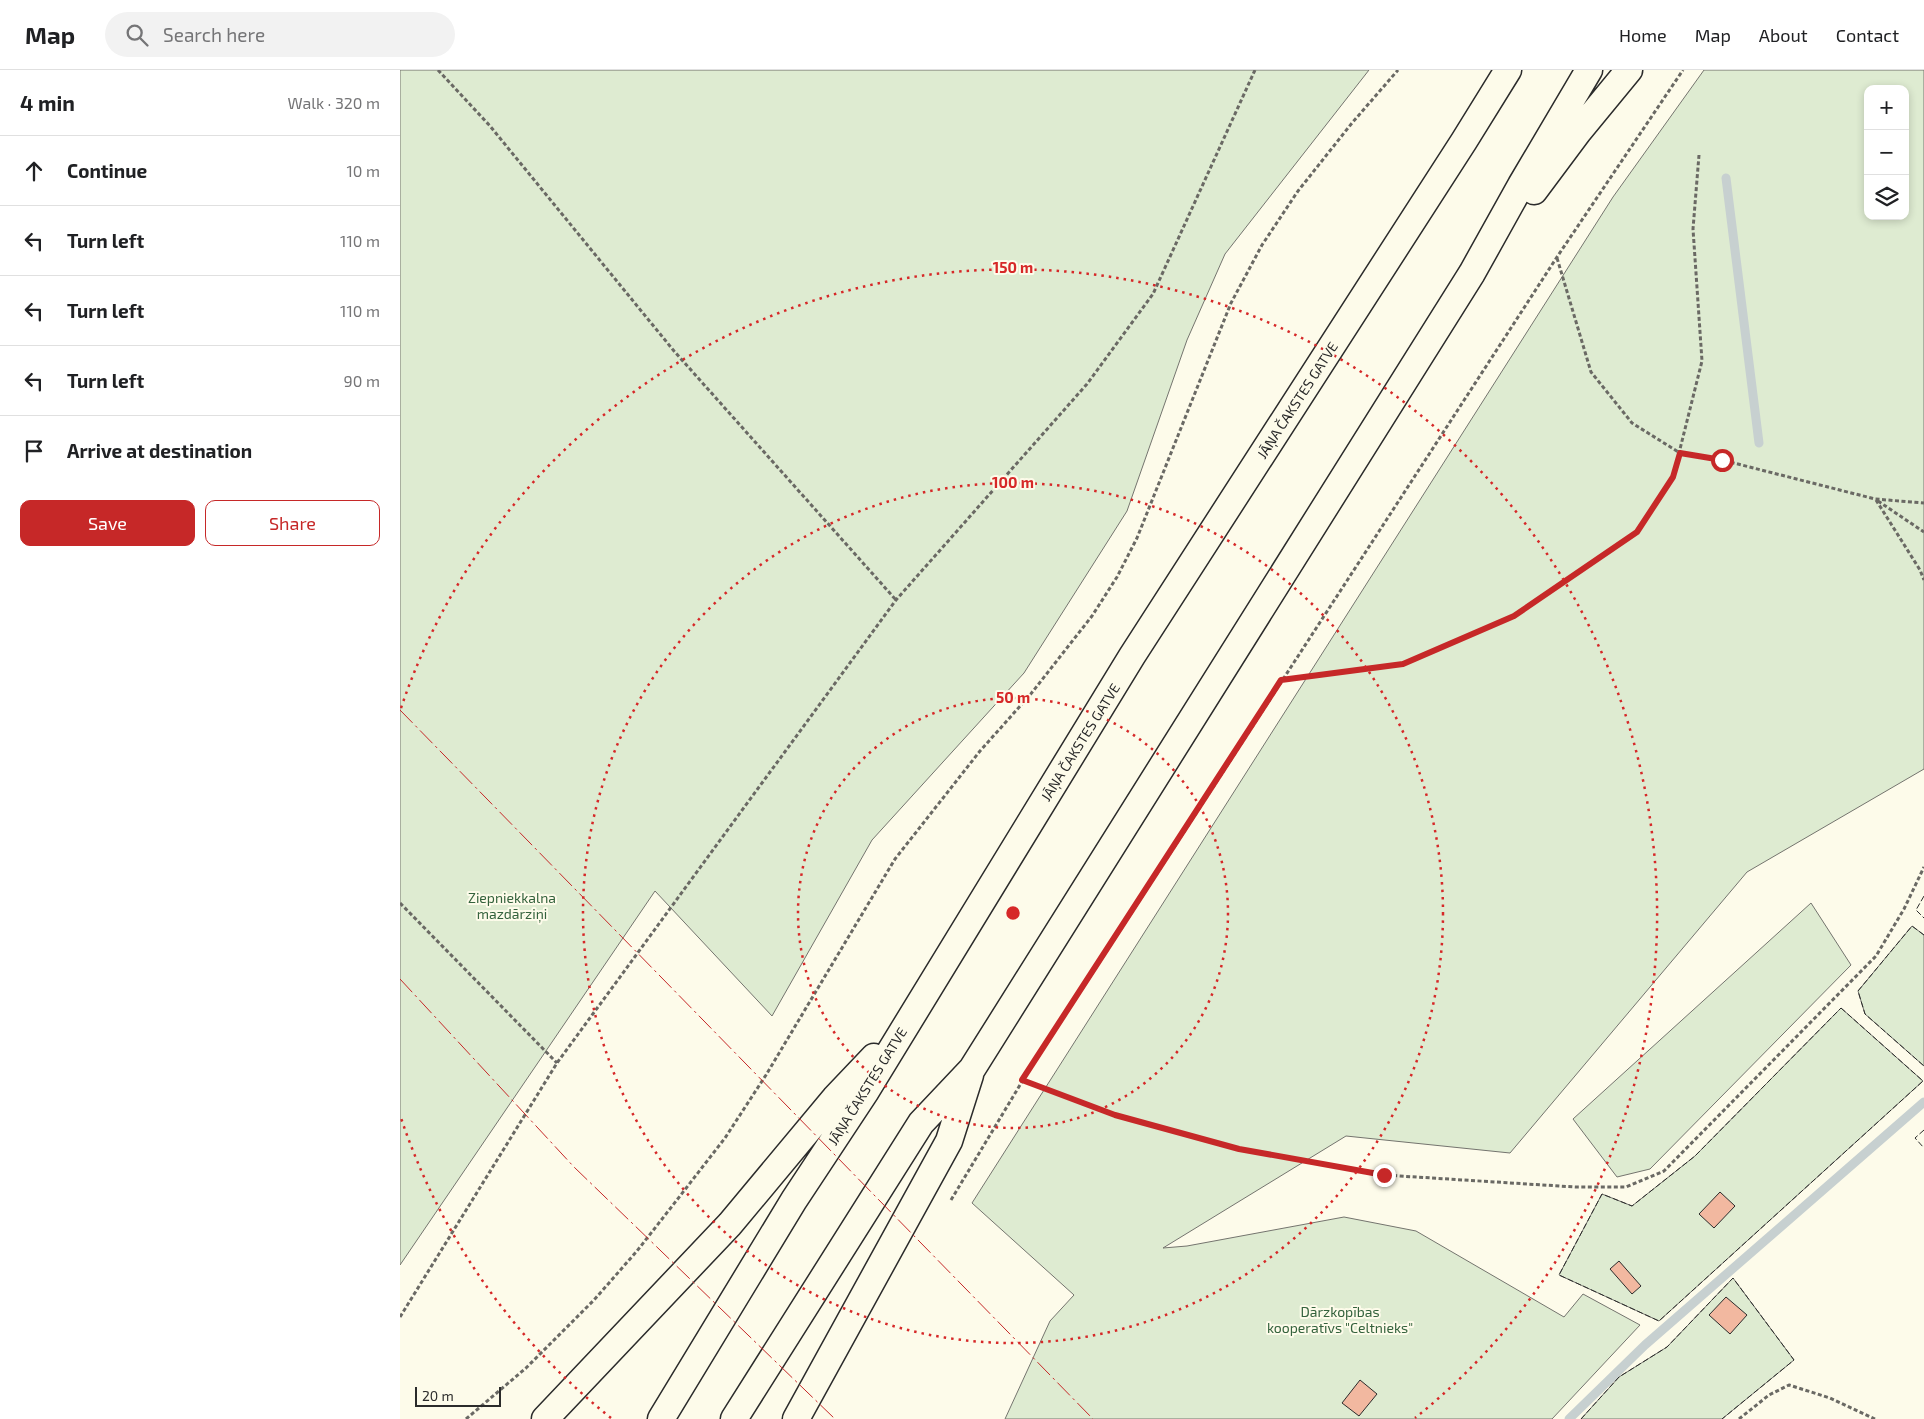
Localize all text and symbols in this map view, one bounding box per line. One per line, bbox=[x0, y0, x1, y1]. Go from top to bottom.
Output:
search box bbox=[105, 12, 455, 57]
text: Map bbox=[25, 20, 75, 49]
icon: search bbox=[123, 21, 151, 49]
text: Search here bbox=[163, 23, 265, 46]
text: Home bbox=[1619, 24, 1667, 46]
text: Map bbox=[1695, 24, 1731, 46]
text: About bbox=[1759, 24, 1808, 46]
text: Contact bbox=[1836, 24, 1899, 46]
map controls bbox=[1864, 85, 1909, 220]
button: + bbox=[1864, 85, 1909, 130]
text: 4 min bbox=[20, 90, 75, 115]
text: Walk · 320 m bbox=[287, 93, 380, 112]
button: − bbox=[1864, 130, 1909, 175]
icon: ahead bbox=[20, 157, 48, 185]
text: Continue bbox=[67, 159, 147, 182]
text: 10 m bbox=[346, 161, 380, 180]
button: layers bbox=[1864, 175, 1909, 220]
icon: left bbox=[20, 227, 48, 255]
text: Turn left bbox=[67, 229, 144, 252]
text: 110 m bbox=[340, 231, 380, 250]
text: 150 m bbox=[993, 258, 1033, 276]
icon: left bbox=[20, 297, 48, 325]
text: Turn left bbox=[67, 299, 144, 322]
text: 110 m bbox=[340, 301, 380, 320]
street label: JĀŅA ČAKSTES GATVE bbox=[1253, 338, 1342, 462]
icon: left bbox=[20, 367, 48, 395]
text: Turn left bbox=[67, 369, 144, 392]
text: 90 m bbox=[344, 371, 380, 390]
icon: arrive bbox=[20, 437, 48, 465]
text: Arrive at destination bbox=[67, 439, 252, 462]
route start bbox=[1711, 449, 1734, 472]
text: 100 m bbox=[992, 473, 1034, 491]
button: Save bbox=[20, 500, 195, 546]
button: Share bbox=[205, 500, 380, 546]
street label: JĀŅA ČAKSTES GATVE bbox=[1037, 680, 1124, 805]
text: 50 m bbox=[996, 688, 1030, 706]
park label: Ziepniekkalna mazdārziņi bbox=[468, 889, 556, 923]
centre of rings bbox=[1004, 904, 1022, 922]
street label: JĀŅA ČAKSTES GATVE bbox=[824, 1024, 911, 1149]
route end bbox=[1373, 1164, 1396, 1187]
park label: Dārzkopības kooperatīvs "Celtnieks" bbox=[1267, 1303, 1413, 1336]
scale bar bbox=[415, 1384, 501, 1407]
text: 20 m bbox=[422, 1387, 454, 1404]

